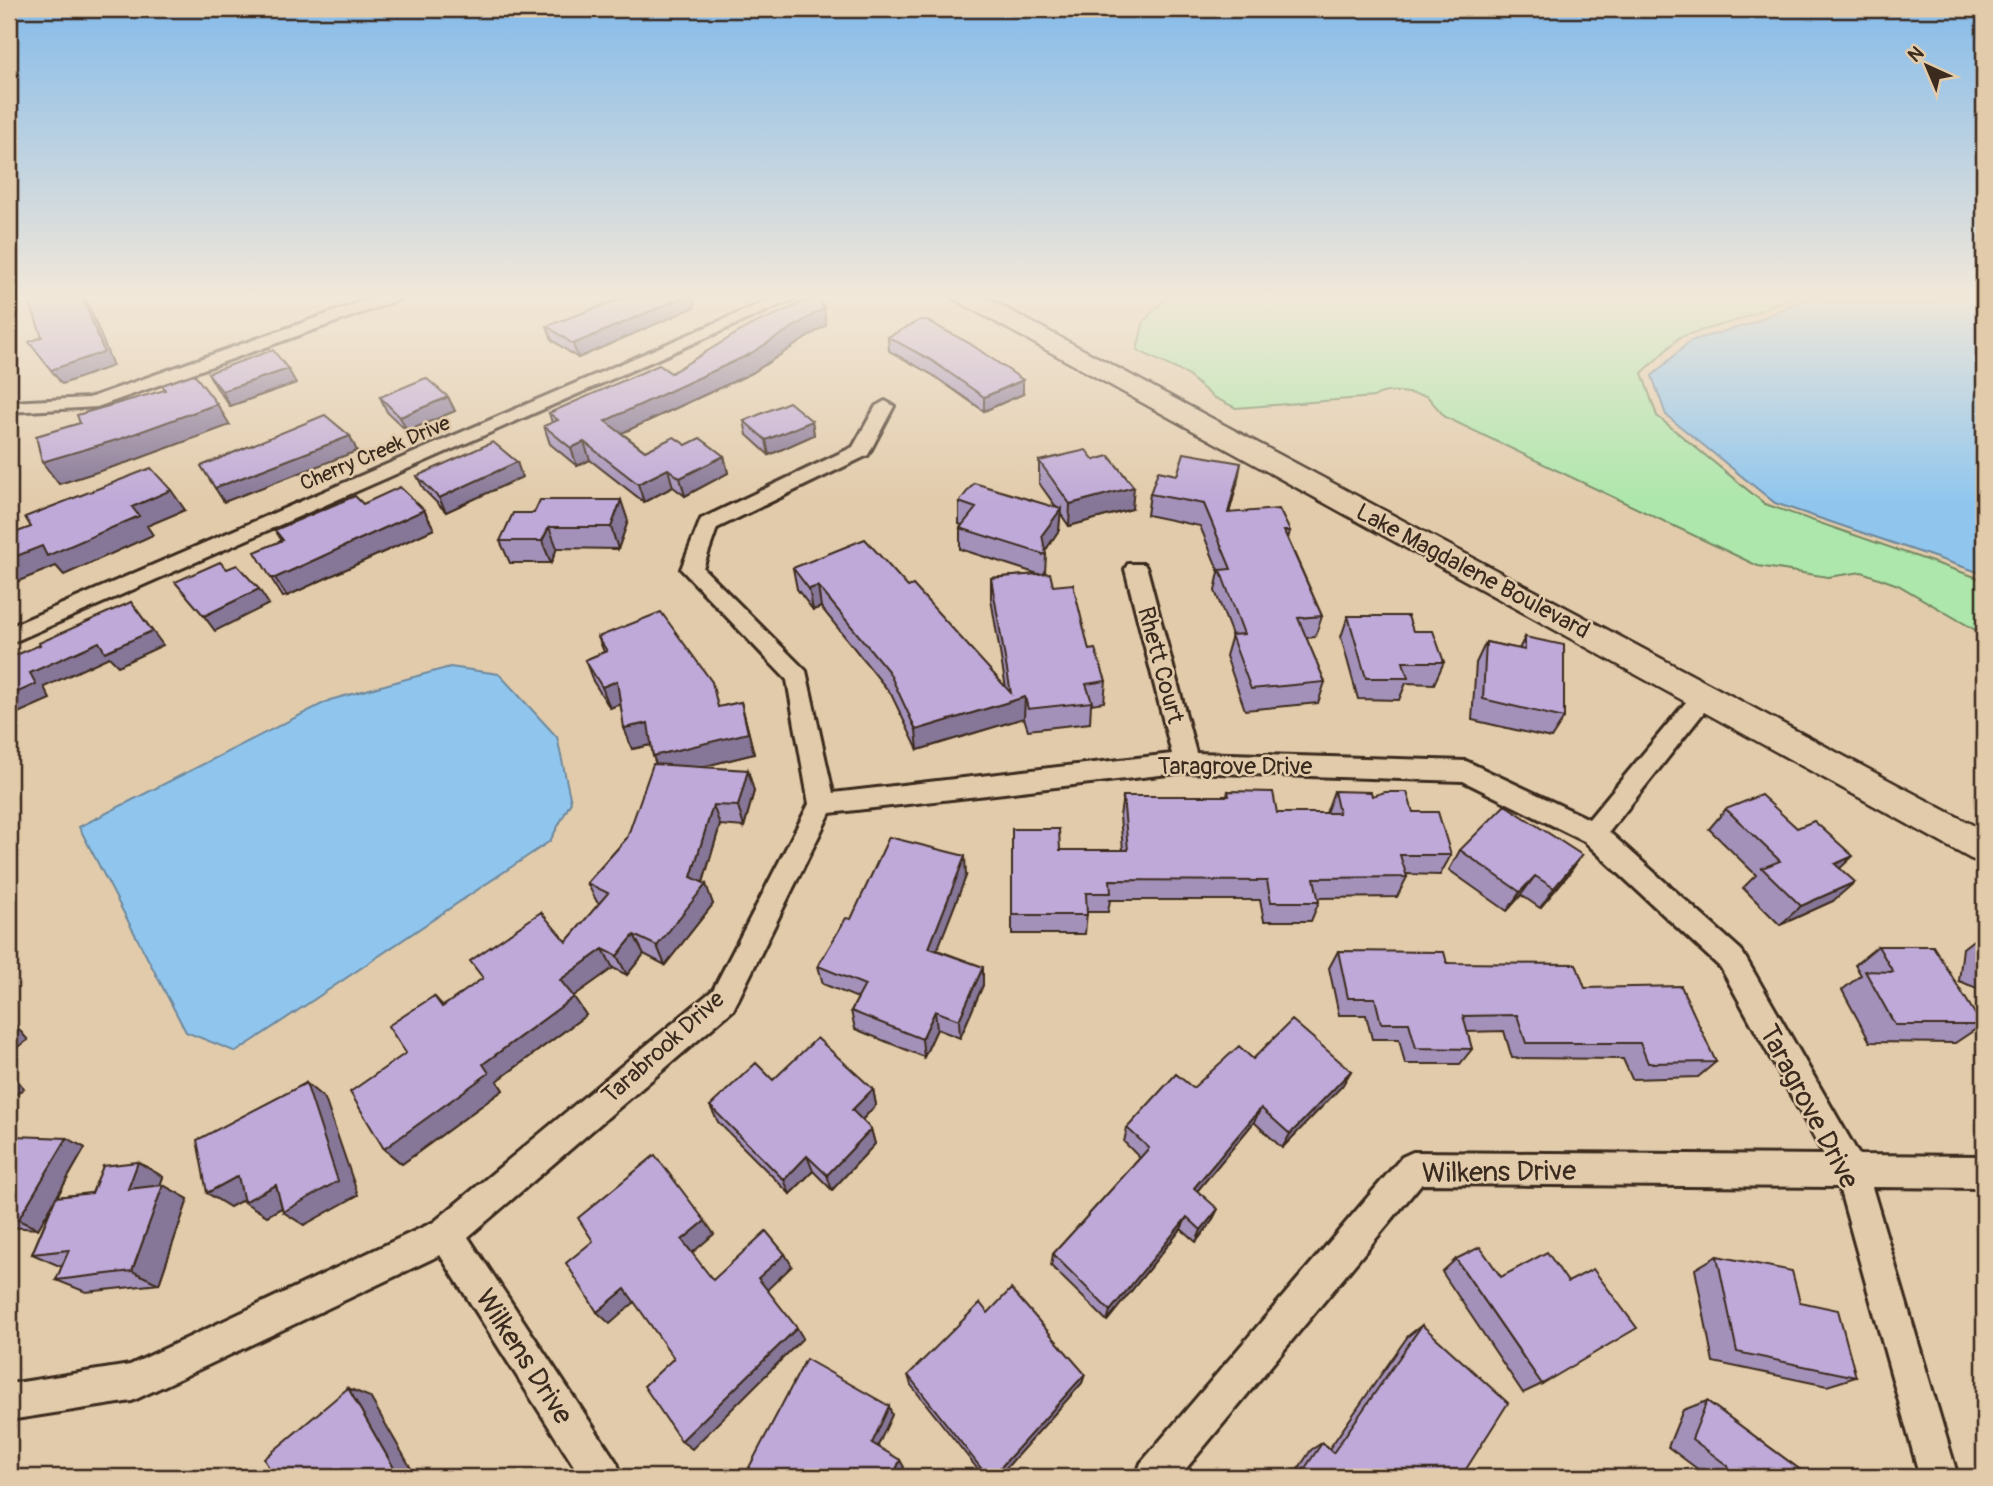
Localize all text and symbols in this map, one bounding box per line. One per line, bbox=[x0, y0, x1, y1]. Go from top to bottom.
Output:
north arrow bbox=[1892, 32, 1962, 102]
text: N bbox=[1903, 41, 1929, 68]
street label: Cherry Creek Drive bbox=[296, 409, 455, 497]
street label: Lake Magdalene Boulevard bbox=[1351, 497, 1595, 645]
street label: Rhett Court bbox=[1131, 604, 1190, 727]
street label: Taragrove Drive bbox=[1158, 752, 1313, 781]
street label: Tarabrook Drive bbox=[596, 985, 731, 1110]
street label: Taragrove Drive bbox=[1751, 1019, 1867, 1195]
street label: Wilkens Drive bbox=[1422, 1154, 1577, 1191]
street label: Wilkens Drive bbox=[467, 1283, 580, 1431]

